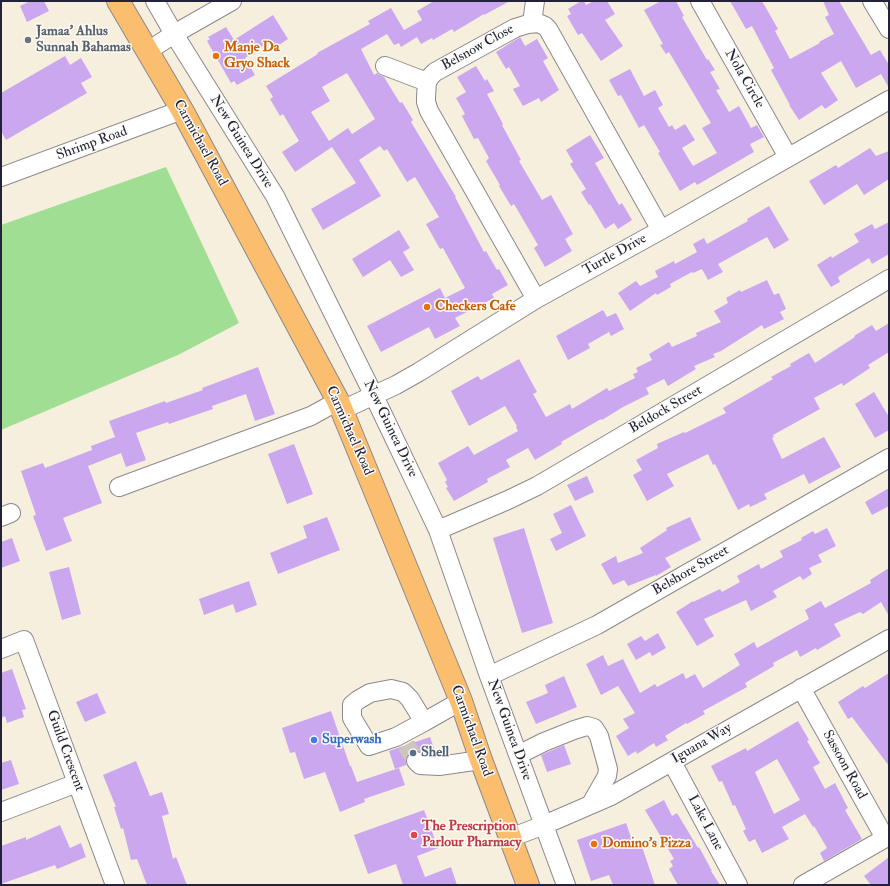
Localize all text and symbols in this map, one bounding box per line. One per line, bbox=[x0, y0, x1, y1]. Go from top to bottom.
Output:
street label: Belsnow Close bbox=[439, 21, 517, 75]
place label: Jamaa' Ahlus Sunnah Bahamas bbox=[36, 24, 131, 56]
marker: Jamaa' Ahlus Sunnah Bahamas bbox=[23, 35, 33, 45]
place label: Manje Da Gryo Shack bbox=[224, 40, 290, 72]
street label: Nola Circle bbox=[720, 47, 768, 111]
marker: Manje Da Gryo Shack bbox=[211, 51, 221, 61]
street label: New Guinea Drive bbox=[206, 93, 276, 191]
street label: Carmichael Road bbox=[169, 97, 231, 189]
street label: Shrimp Road bbox=[54, 123, 130, 165]
street label: Turtle Drive bbox=[580, 231, 650, 279]
place label: Checkers Cafe bbox=[435, 299, 516, 315]
marker: Checkers Cafe bbox=[422, 302, 432, 312]
street label: New Guinea Drive bbox=[359, 378, 421, 480]
street label: Beldock Street bbox=[627, 382, 705, 438]
street label: Carmichael Road bbox=[322, 384, 376, 478]
street label: Belshore Street bbox=[650, 542, 732, 600]
street label: New Guinea Drive bbox=[483, 677, 535, 783]
street label: Carmichael Road bbox=[447, 683, 495, 779]
street label: Guild Crescent bbox=[43, 708, 87, 794]
street label: Iguana Way bbox=[669, 720, 735, 768]
street label: Sassoon Road bbox=[818, 728, 870, 802]
place label: Superwash bbox=[322, 732, 382, 748]
marker: Superwash bbox=[309, 735, 319, 745]
place label: Shell bbox=[421, 745, 449, 761]
marker: Shell bbox=[408, 748, 418, 758]
street label: Lake Lane bbox=[683, 792, 727, 854]
place label: The Prescription Parlour Pharmacy bbox=[422, 819, 521, 852]
marker: The Prescription Parlour Pharmacy bbox=[409, 830, 419, 840]
place label: Domino's Pizza bbox=[602, 836, 691, 852]
marker: Domino's Pizza bbox=[589, 839, 599, 849]

